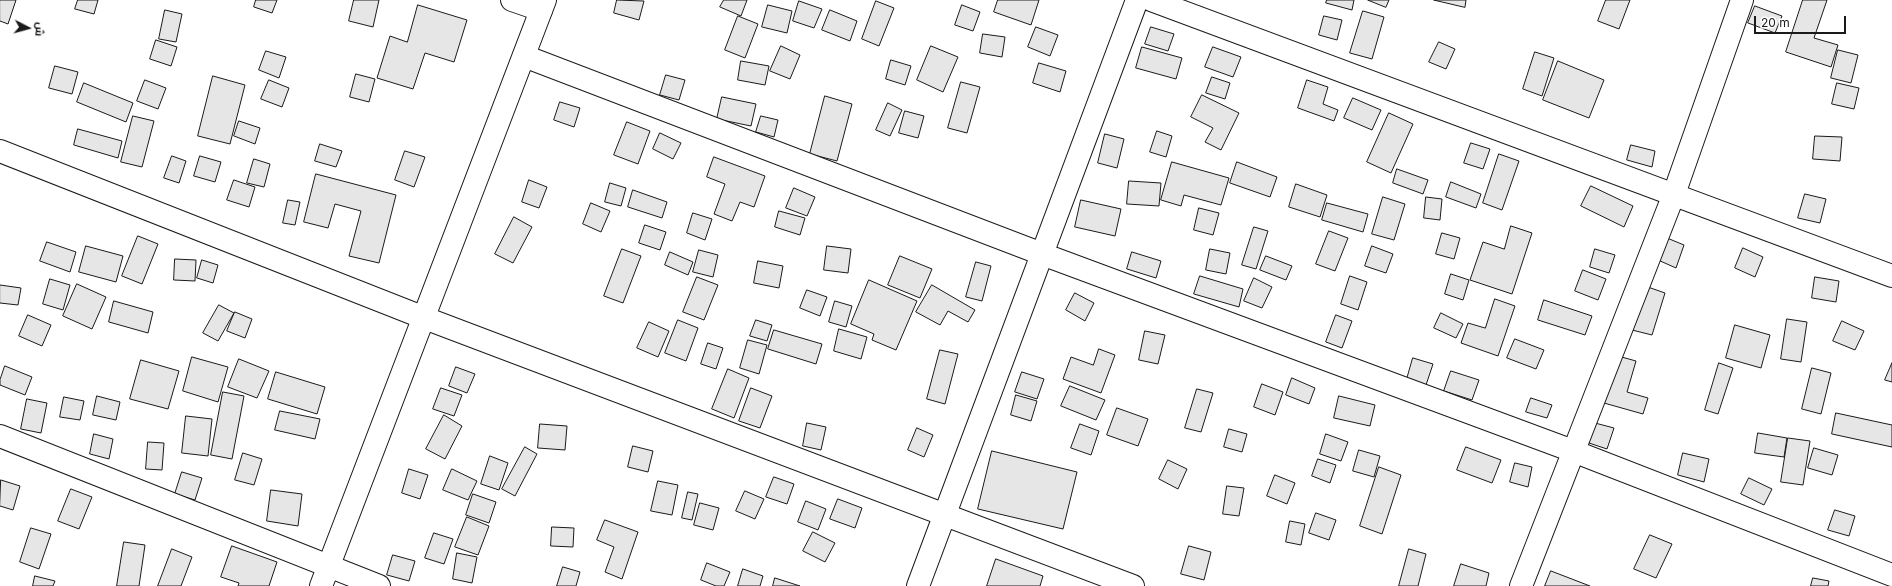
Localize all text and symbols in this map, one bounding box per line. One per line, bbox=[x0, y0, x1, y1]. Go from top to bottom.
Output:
north arrow bbox=[8, 8, 48, 48]
scale bar bbox=[1756, 8, 1848, 34]
text: 20 m bbox=[1761, 15, 1790, 30]
text: ش bbox=[32, 21, 48, 37]

